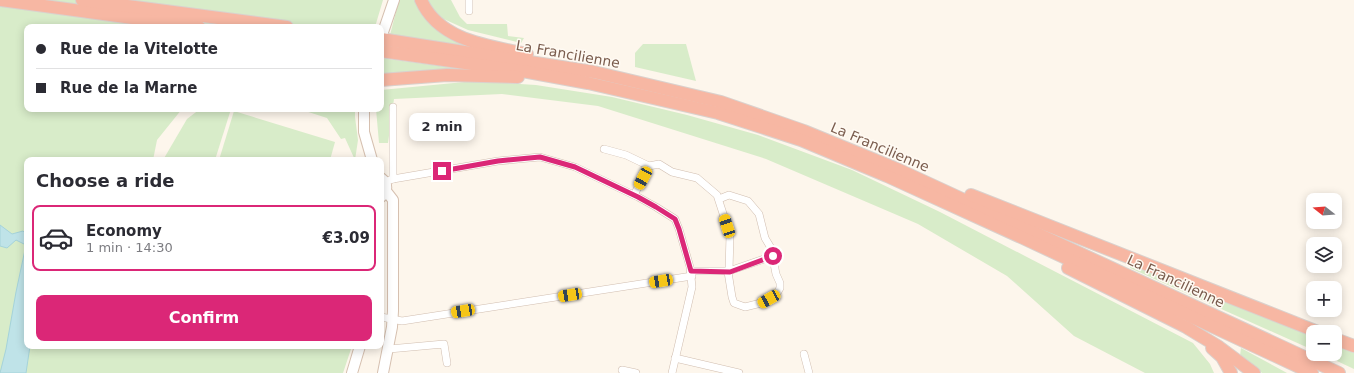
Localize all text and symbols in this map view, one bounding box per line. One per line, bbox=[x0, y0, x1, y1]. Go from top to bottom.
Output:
street label: La Francilienne bbox=[515, 37, 621, 71]
text: Rue de la Vitelotte bbox=[60, 40, 218, 58]
text: Rue de la Marne bbox=[60, 79, 198, 97]
callout: 2 min bbox=[409, 113, 475, 141]
text: 2 min bbox=[422, 119, 462, 134]
street label: La Francilienne bbox=[828, 119, 932, 175]
route end bbox=[433, 162, 451, 180]
car bbox=[632, 165, 654, 191]
text: Choose a ride bbox=[36, 170, 175, 191]
north arrow bbox=[1306, 193, 1342, 229]
map controls bbox=[1306, 193, 1342, 361]
car bbox=[718, 213, 736, 239]
icon: car bbox=[38, 220, 74, 256]
text: Economy bbox=[86, 222, 162, 240]
text: €3.09 bbox=[323, 229, 370, 247]
button: layers bbox=[1306, 237, 1342, 273]
text: 1 min · 14:30 bbox=[86, 240, 173, 255]
route start bbox=[764, 247, 782, 265]
street label: La Francilienne bbox=[1125, 251, 1227, 311]
car bbox=[648, 273, 674, 289]
button: + bbox=[1306, 281, 1342, 317]
car bbox=[557, 287, 583, 303]
car bbox=[756, 288, 782, 310]
button: Confirm bbox=[36, 295, 372, 341]
car bbox=[450, 303, 476, 319]
button: − bbox=[1306, 325, 1342, 361]

